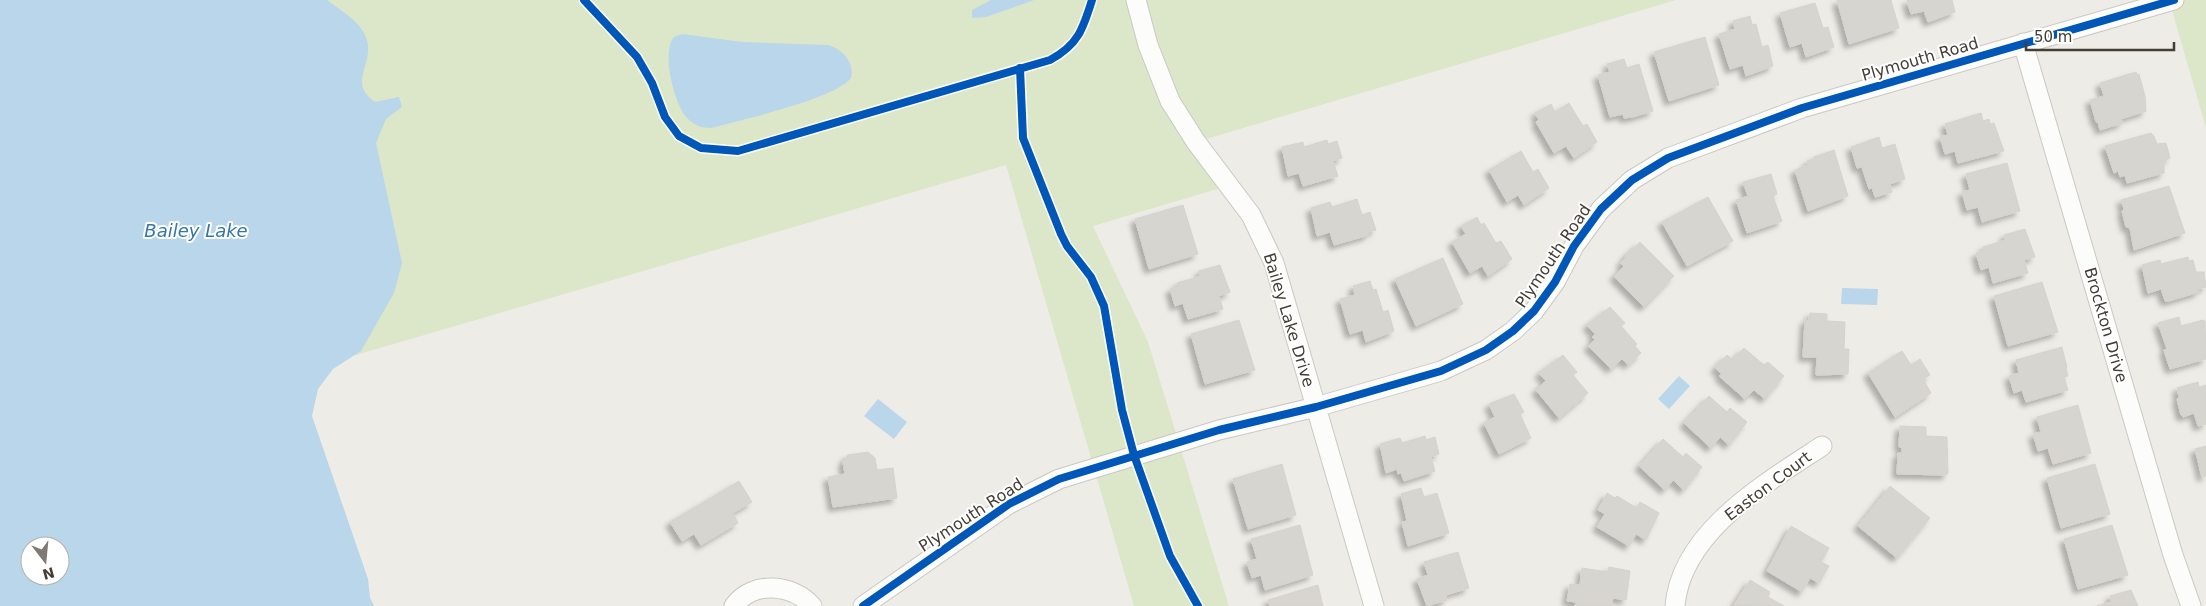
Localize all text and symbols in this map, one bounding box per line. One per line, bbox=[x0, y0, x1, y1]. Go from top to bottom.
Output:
scale bar bbox=[2026, 20, 2174, 52]
text: 50 m bbox=[2034, 28, 2072, 46]
street label: Plymouth Road bbox=[1859, 33, 1981, 85]
street label: Plymouth Road bbox=[1511, 201, 1595, 311]
water label: Bailey Lake bbox=[144, 220, 248, 241]
street label: Bailey Lake Drive bbox=[1260, 251, 1318, 389]
street label: Brockton Drive bbox=[2080, 265, 2132, 385]
street label: Easton Court bbox=[1721, 447, 1815, 525]
street label: Plymouth Road bbox=[915, 474, 1027, 556]
north arrow bbox=[20, 536, 70, 586]
text: N bbox=[41, 564, 56, 583]

